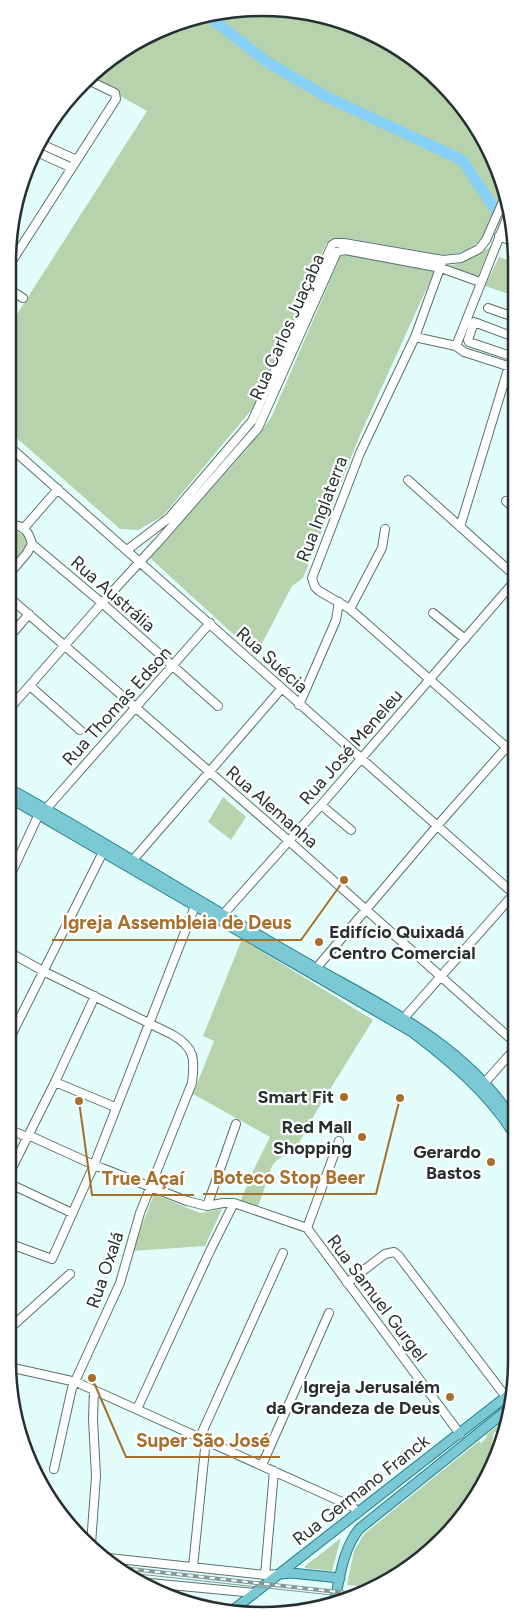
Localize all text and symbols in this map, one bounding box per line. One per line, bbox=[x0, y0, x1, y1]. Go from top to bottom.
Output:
street label: Rua Carlos Juaçaba bbox=[245, 251, 329, 403]
street label: Rua Inglaterra bbox=[292, 453, 352, 565]
street label: Rua Austrália bbox=[66, 551, 160, 637]
street label: Rua Suécia bbox=[232, 622, 312, 698]
street label: Rua Thomas Edson bbox=[58, 642, 176, 770]
street label: Rua José Meneleu bbox=[295, 685, 407, 809]
street label: Rua Alemanha bbox=[222, 761, 322, 853]
callout: Igreja Assembleia de Deus bbox=[52, 906, 301, 940]
text: Igreja Assembleia de Deus bbox=[62, 911, 292, 934]
place label: Edifício Quixadá Centro Comercial bbox=[329, 921, 476, 964]
marker: Edifício Quixadá Centro Comercial bbox=[313, 936, 325, 948]
place label: Smart Fit bbox=[258, 1086, 334, 1108]
marker: Smart Fit bbox=[338, 1091, 350, 1103]
place label: Red Mall Shopping bbox=[273, 1116, 352, 1159]
marker: Red Mall Shopping bbox=[356, 1131, 368, 1143]
place label: Gerardo Bastos bbox=[413, 1141, 482, 1184]
marker: Gerardo Bastos bbox=[485, 1156, 497, 1168]
callout: Boteco Stop Beer bbox=[203, 1160, 376, 1194]
callout: True Açaí bbox=[92, 1161, 194, 1195]
text: Boteco Stop Beer bbox=[213, 1166, 365, 1189]
text: True Açaí bbox=[102, 1167, 185, 1190]
street label: Rua Oxalá bbox=[82, 1229, 128, 1311]
street label: Rua Samuel Gurgel bbox=[322, 1230, 432, 1366]
place label: Igreja Jerusalém da Grandeza de Deus bbox=[266, 1376, 441, 1419]
marker: Igreja Jerusalém da Grandeza de Deus bbox=[444, 1391, 456, 1403]
callout: Super São José bbox=[126, 1423, 280, 1457]
text: Super São José bbox=[136, 1429, 270, 1452]
street label: Rua Germano Franck bbox=[288, 1430, 434, 1550]

